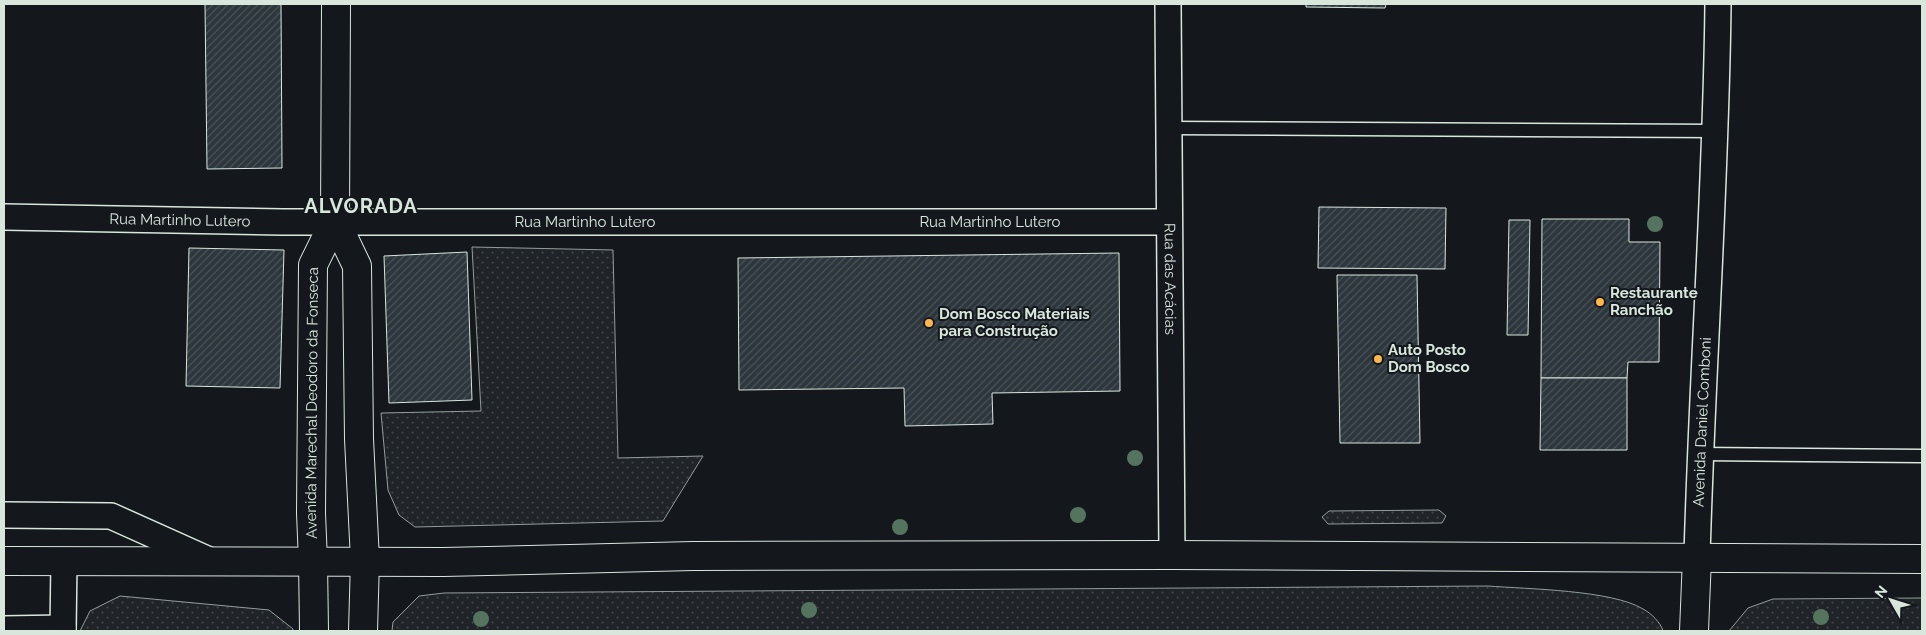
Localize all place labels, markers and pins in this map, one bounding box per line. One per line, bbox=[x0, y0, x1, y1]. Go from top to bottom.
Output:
place label: Restaurante Ranchão bbox=[1610, 284, 1698, 319]
marker: Restaurante Ranchão bbox=[1594, 296, 1606, 308]
place label: Dom Bosco Materiais para Construção bbox=[939, 305, 1090, 340]
marker: Dom Bosco Materiais para Construção bbox=[923, 317, 935, 329]
place label: Auto Posto Dom Bosco bbox=[1388, 341, 1470, 376]
marker: Auto Posto Dom Bosco bbox=[1372, 353, 1384, 365]

